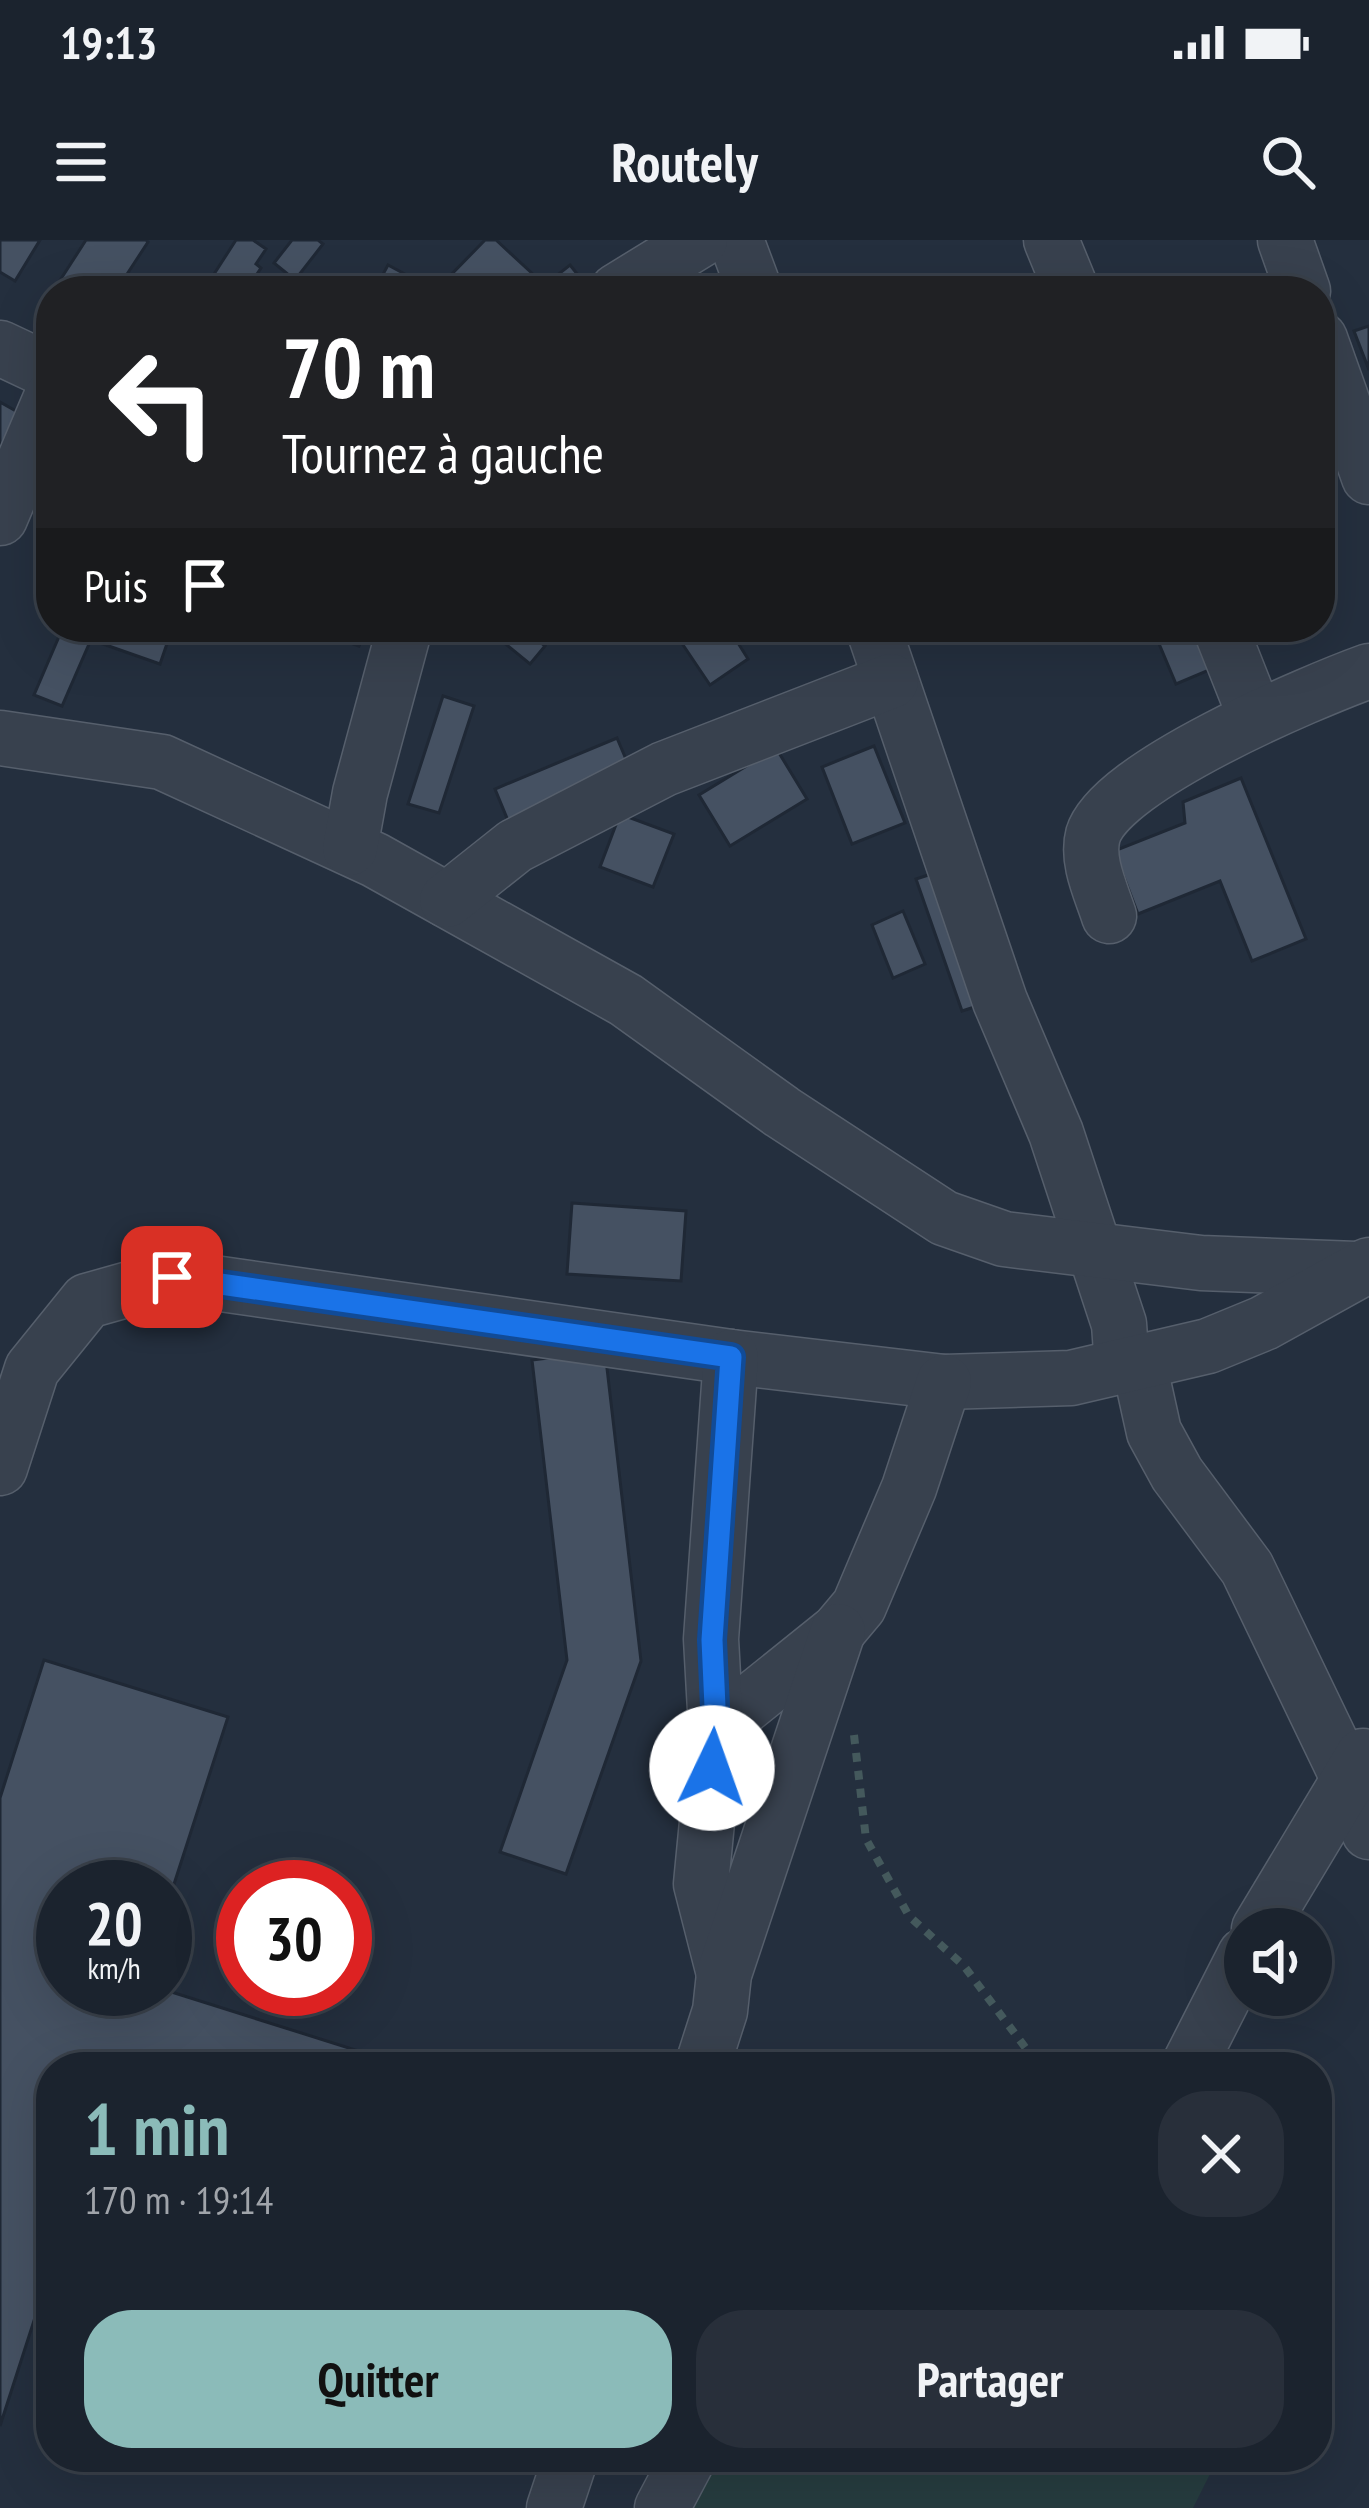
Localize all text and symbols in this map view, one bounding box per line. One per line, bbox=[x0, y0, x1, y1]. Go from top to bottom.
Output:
text: 19:13 bbox=[60, 13, 157, 71]
text: Routely bbox=[611, 127, 758, 197]
icon: menu bbox=[48, 129, 114, 195]
icon: search bbox=[1255, 129, 1321, 195]
text: 70 m bbox=[282, 312, 435, 421]
icon: left bbox=[84, 324, 240, 480]
text: Tournez à gauche bbox=[282, 418, 604, 488]
icon: arrive bbox=[172, 552, 238, 618]
text: Puis bbox=[84, 556, 148, 614]
pin bbox=[121, 1226, 223, 1328]
icon: arrive bbox=[139, 1244, 205, 1310]
position arrow bbox=[649, 1705, 775, 1831]
speed limit sign: 30 bbox=[216, 1860, 372, 2016]
text: 20 bbox=[85, 1884, 143, 1962]
map controls bbox=[1224, 1908, 1332, 2016]
button: sound bbox=[1224, 1908, 1332, 2016]
text: km/h bbox=[87, 1948, 141, 1987]
text: 1 min bbox=[84, 2082, 229, 2175]
button: close bbox=[1158, 2091, 1284, 2217]
text: 170 m · 19:14 bbox=[84, 2174, 273, 2225]
button: Quitter bbox=[84, 2310, 672, 2448]
button: Partager bbox=[696, 2310, 1284, 2448]

